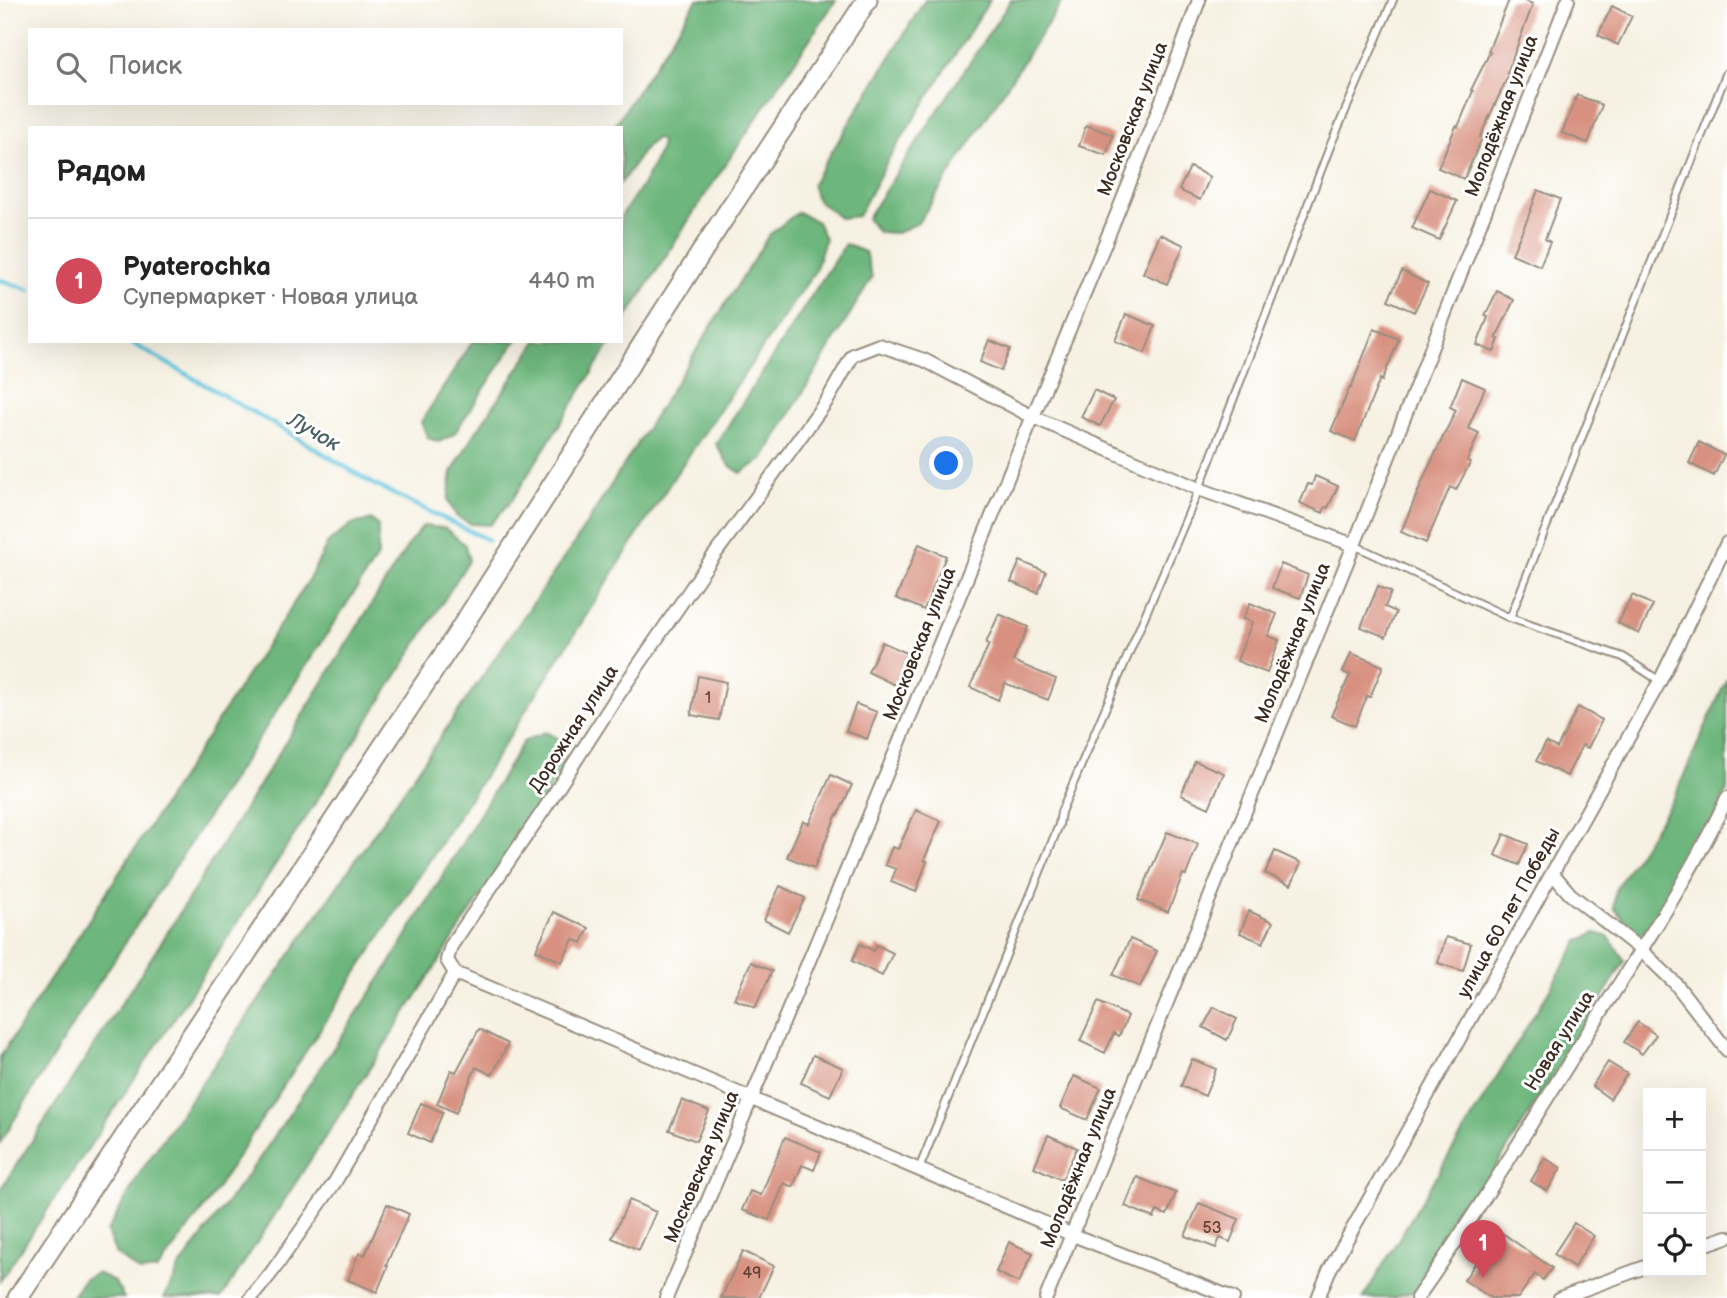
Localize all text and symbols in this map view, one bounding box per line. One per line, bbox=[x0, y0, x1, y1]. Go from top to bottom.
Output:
search box bbox=[28, 28, 623, 105]
street label: Молодёжная улица bbox=[1461, 32, 1543, 200]
street label: Московская улица bbox=[1093, 39, 1173, 199]
icon: search bbox=[52, 48, 90, 86]
text: Поиск bbox=[108, 51, 182, 82]
text: Рядом bbox=[56, 154, 146, 190]
text: Pyaterochka bbox=[123, 252, 271, 283]
text: 1 bbox=[74, 267, 84, 295]
text: 440 m bbox=[528, 267, 595, 295]
text: Супермаркет · Новая улица bbox=[123, 283, 418, 311]
water label: Лучок bbox=[282, 406, 345, 457]
your location bbox=[929, 446, 963, 480]
street label: Молодёжная улица bbox=[1250, 559, 1336, 727]
street label: Московская улица bbox=[879, 564, 961, 724]
street label: Дорожная улица bbox=[524, 661, 624, 797]
house number: 1 bbox=[705, 689, 711, 708]
street label: улица 60 лет Победы bbox=[1453, 824, 1565, 1002]
street label: Новая улица bbox=[1520, 987, 1600, 1095]
street label: Молодёжная улица bbox=[1036, 1084, 1122, 1252]
street label: Московская улица bbox=[659, 1087, 745, 1247]
map controls bbox=[1643, 1088, 1706, 1277]
button: + bbox=[1643, 1088, 1706, 1151]
button: − bbox=[1643, 1151, 1706, 1214]
button: locate bbox=[1643, 1214, 1706, 1277]
house number: 53 bbox=[1202, 1219, 1222, 1238]
pin: 1 bbox=[1460, 1220, 1506, 1278]
house number: 49 bbox=[742, 1264, 762, 1283]

